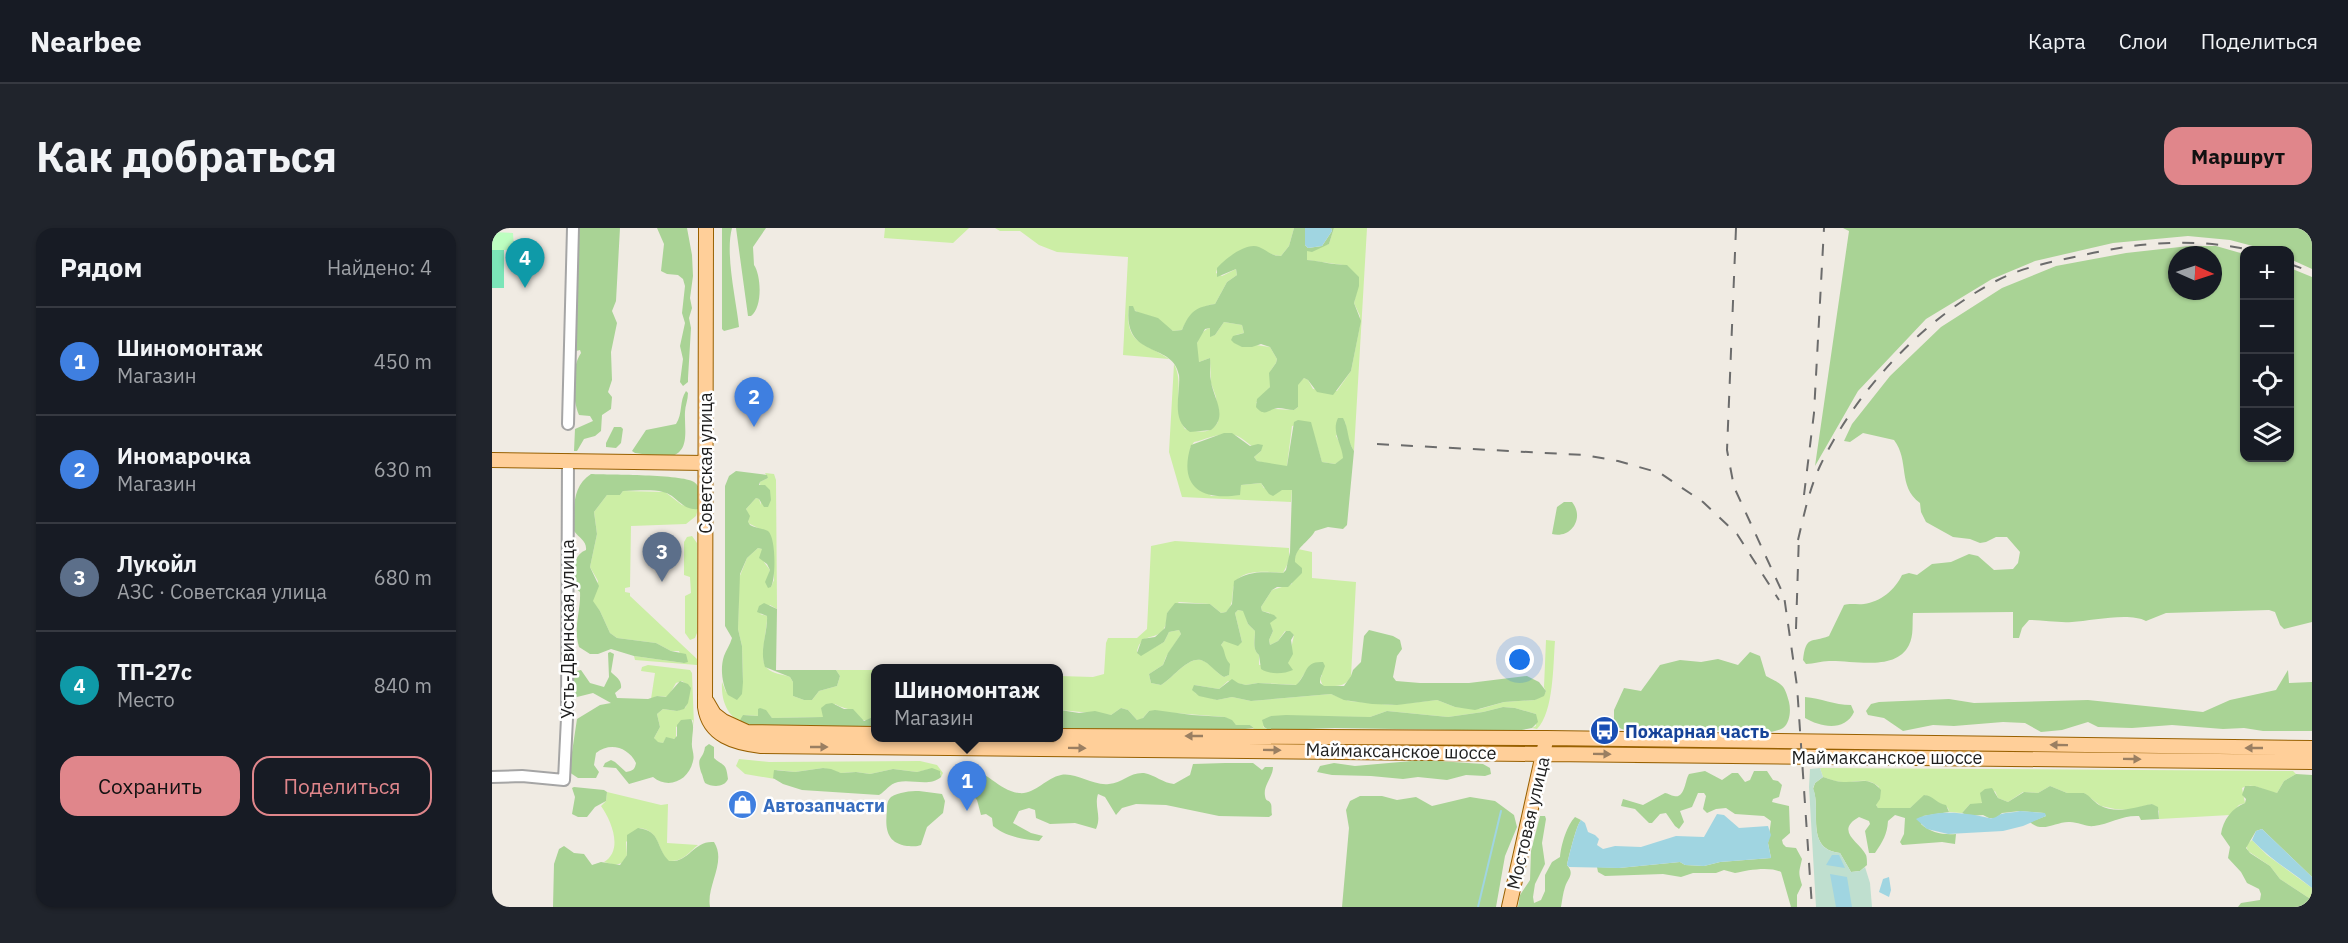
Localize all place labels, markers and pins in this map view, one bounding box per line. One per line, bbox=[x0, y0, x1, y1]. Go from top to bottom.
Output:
pin: 4 bbox=[506, 238, 544, 288]
pin: 2 bbox=[734, 378, 774, 427]
pin: 3 bbox=[642, 532, 682, 582]
bus stop icon: Пожарная часть bbox=[1588, 715, 1620, 747]
place label: Пожарная часть bbox=[1625, 720, 1769, 743]
pin: 1 bbox=[948, 762, 986, 811]
shop icon: Автозапчасти bbox=[726, 789, 758, 821]
place label: Автозапчасти bbox=[763, 794, 885, 817]

